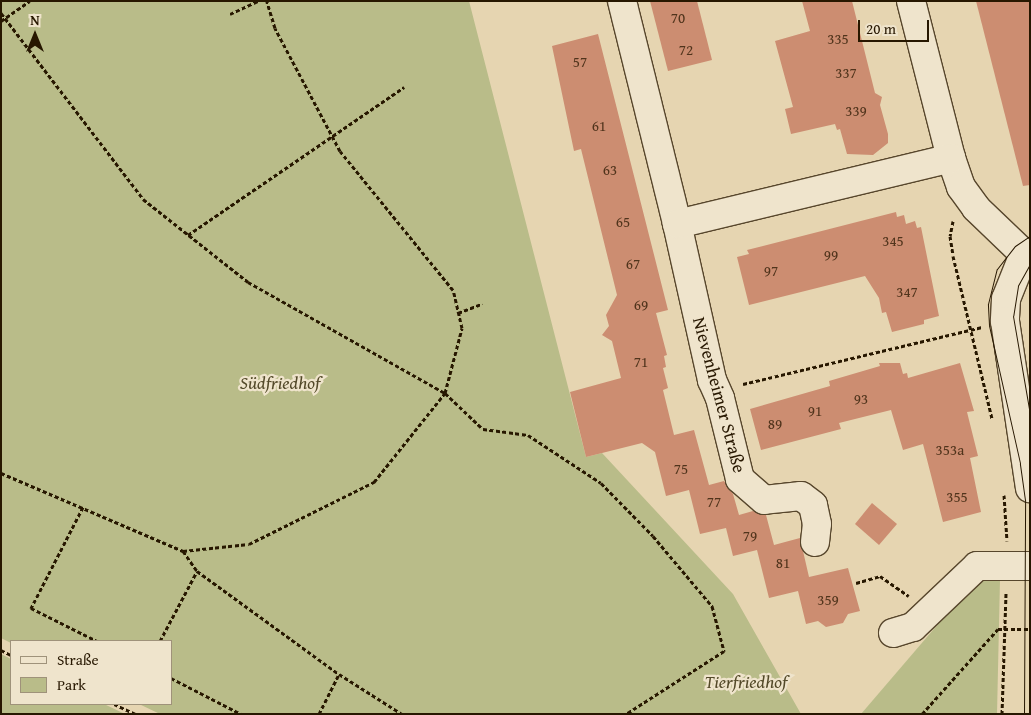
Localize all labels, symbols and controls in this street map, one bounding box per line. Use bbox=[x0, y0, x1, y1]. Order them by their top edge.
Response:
house number: 70 bbox=[671, 9, 685, 27]
north arrow bbox=[10, 10, 60, 60]
text: N bbox=[30, 10, 40, 30]
scale bar bbox=[861, 10, 932, 42]
text: 20 m bbox=[866, 18, 896, 39]
house number: 335 bbox=[827, 30, 849, 48]
house number: 72 bbox=[679, 41, 693, 59]
house number: 57 bbox=[573, 53, 587, 71]
house number: 337 bbox=[835, 64, 857, 82]
house number: 339 bbox=[845, 102, 867, 120]
house number: 61 bbox=[592, 117, 606, 135]
house number: 63 bbox=[603, 161, 617, 179]
house number: 65 bbox=[616, 213, 630, 231]
house number: 345 bbox=[882, 232, 904, 250]
house number: 99 bbox=[824, 246, 838, 264]
house number: 67 bbox=[626, 255, 640, 273]
house number: 97 bbox=[764, 262, 778, 280]
house number: 347 bbox=[896, 283, 918, 301]
house number: 69 bbox=[634, 296, 648, 314]
street label: Nievenheimer Straße bbox=[688, 315, 750, 475]
house number: 71 bbox=[634, 353, 648, 371]
park label: Südfriedhof bbox=[240, 372, 320, 394]
house number: 93 bbox=[854, 390, 868, 408]
house number: 91 bbox=[808, 402, 822, 420]
house number: 89 bbox=[768, 415, 782, 433]
house number: 353a bbox=[936, 441, 964, 459]
house number: 75 bbox=[674, 460, 688, 478]
house number: 355 bbox=[946, 488, 968, 506]
house number: 77 bbox=[707, 493, 721, 511]
house number: 79 bbox=[743, 527, 757, 545]
house number: 81 bbox=[776, 554, 790, 572]
house number: 359 bbox=[817, 591, 839, 609]
legend bbox=[10, 640, 172, 705]
text: Straße bbox=[57, 649, 99, 670]
park label: Tierfriedhof bbox=[705, 671, 787, 693]
text: Park bbox=[57, 674, 86, 695]

